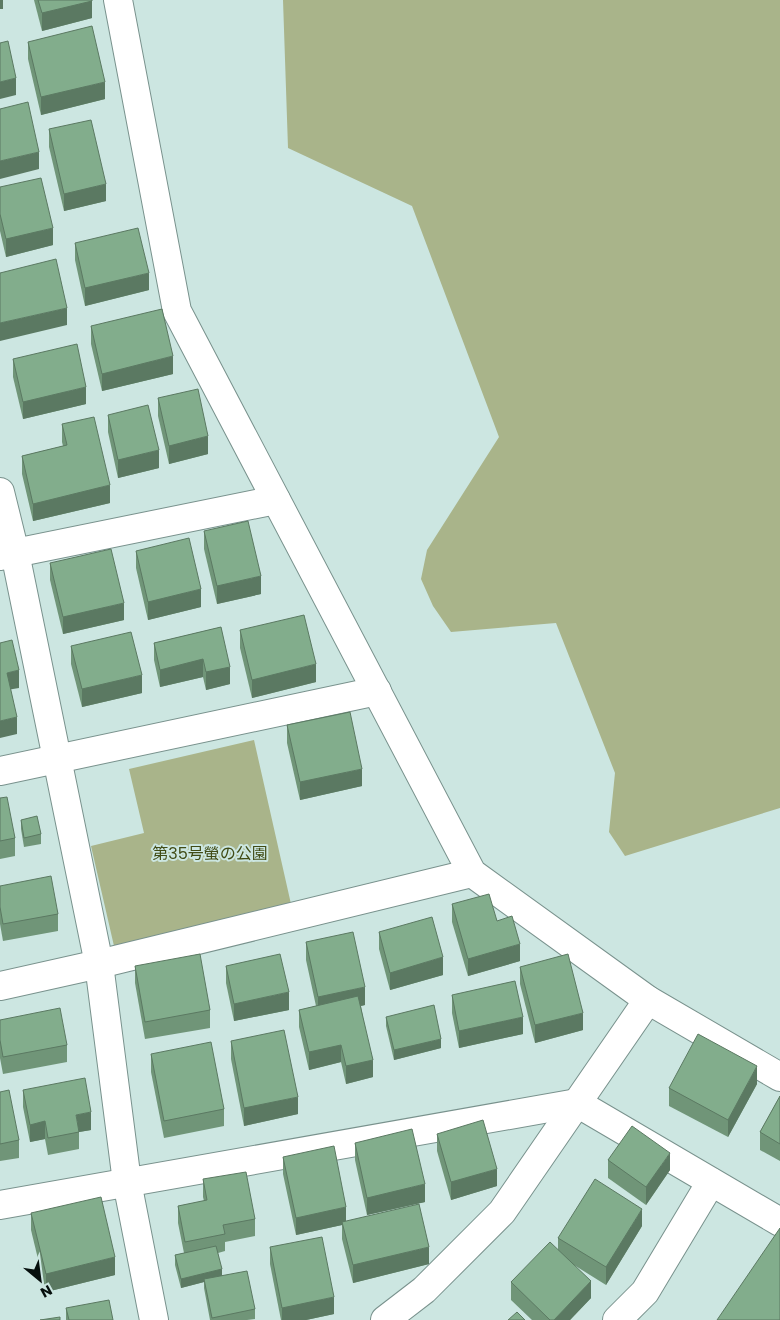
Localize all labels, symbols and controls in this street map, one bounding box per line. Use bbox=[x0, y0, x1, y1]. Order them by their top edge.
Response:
park label: 第35号螢の公園 bbox=[152, 842, 268, 865]
north arrow bbox=[15, 1255, 65, 1305]
text: N bbox=[37, 1280, 56, 1303]

